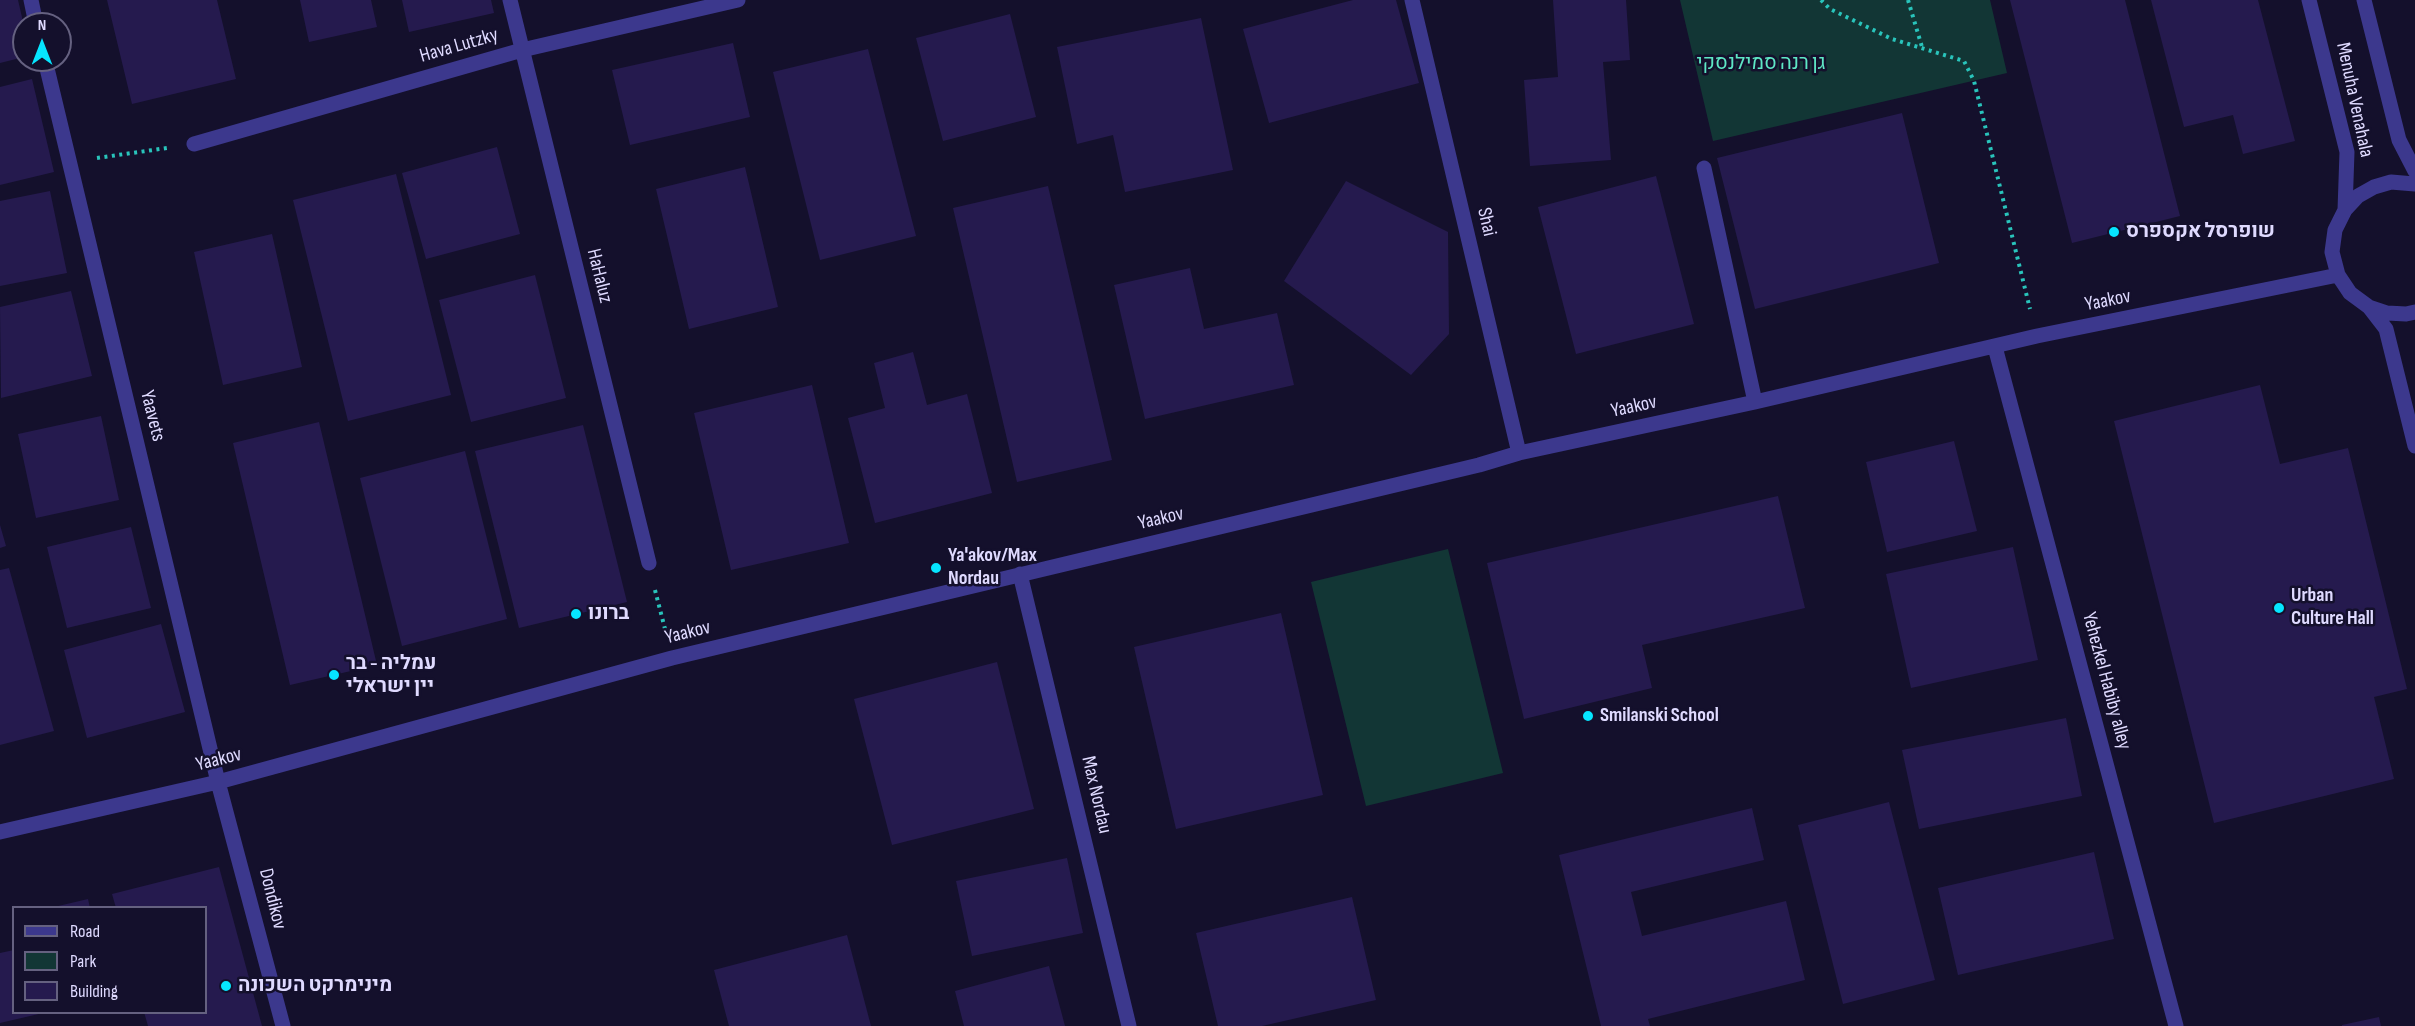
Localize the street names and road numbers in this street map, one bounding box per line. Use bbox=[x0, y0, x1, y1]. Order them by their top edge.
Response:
street label: Hava Lutzky bbox=[417, 23, 501, 69]
street label: Menuha Venahala bbox=[2330, 40, 2378, 160]
street label: Shai bbox=[1471, 205, 1501, 239]
street label: HaHaluz bbox=[581, 246, 617, 306]
street label: Yaakov bbox=[2083, 285, 2133, 317]
street label: Yaavets bbox=[134, 388, 170, 444]
street label: Yaakov bbox=[1609, 390, 1659, 424]
street label: Yaakov bbox=[1136, 502, 1186, 536]
street label: Yehezkel Habiby alley bbox=[2076, 610, 2136, 752]
street label: Yaakov bbox=[663, 616, 713, 650]
street label: Yaakov bbox=[194, 743, 244, 777]
street label: Max Nordau bbox=[1075, 754, 1117, 836]
street label: Dondikov bbox=[253, 866, 291, 932]

